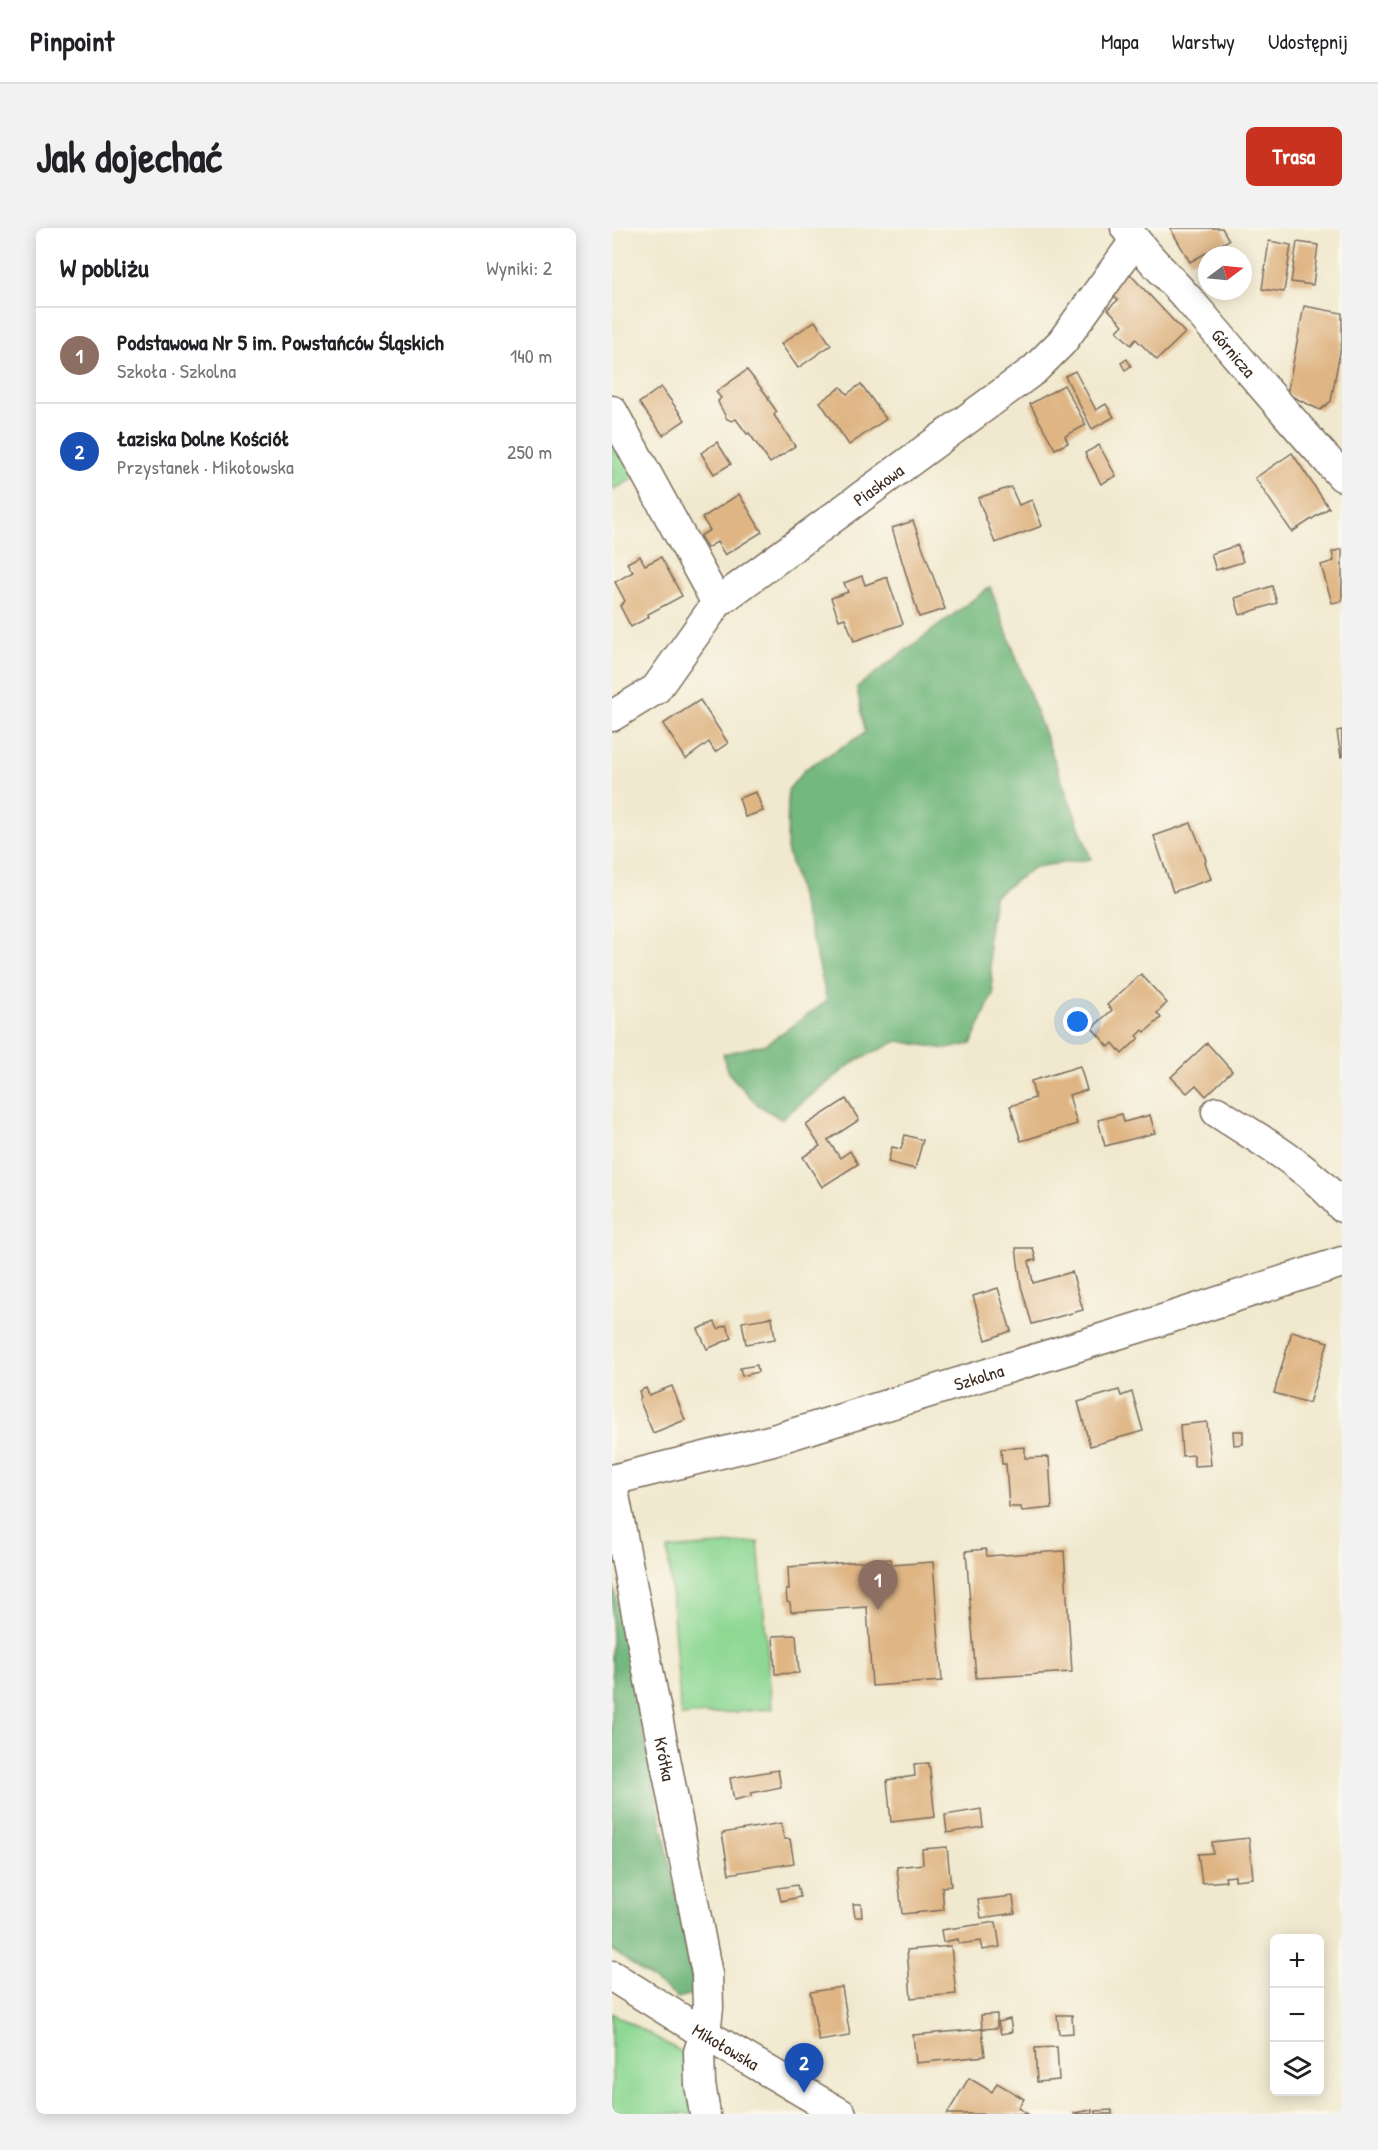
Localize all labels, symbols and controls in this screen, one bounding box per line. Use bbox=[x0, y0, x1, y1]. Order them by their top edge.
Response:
text: Pinpoint bbox=[30, 22, 114, 60]
text: Mapa bbox=[1101, 27, 1139, 56]
text: Warstwy bbox=[1172, 27, 1235, 56]
text: Udostępnij bbox=[1268, 27, 1348, 56]
button: Trasa bbox=[1246, 127, 1342, 186]
text: Jak dojechać bbox=[36, 128, 222, 185]
north arrow bbox=[1198, 246, 1252, 300]
text: W pobliżu bbox=[60, 250, 149, 285]
text: Wyniki: 2 bbox=[486, 254, 552, 281]
street label: Górnicza bbox=[1206, 323, 1262, 382]
text: Podstawowa Nr 5 im. Powstańców Śląskich bbox=[117, 327, 444, 357]
text: 1 bbox=[76, 342, 83, 369]
text: 140 m bbox=[510, 342, 552, 369]
text: Szkoła · Szkolna bbox=[117, 357, 236, 384]
text: Łaziska Dolne Kościół bbox=[117, 423, 290, 453]
text: 2 bbox=[75, 438, 84, 465]
text: 250 m bbox=[507, 438, 552, 465]
text: Przystanek · Mikołowska bbox=[117, 453, 294, 480]
street label: Piaskowa bbox=[848, 458, 908, 512]
your location bbox=[1063, 1007, 1092, 1036]
street label: Szkolna bbox=[951, 1357, 1007, 1396]
pin: 1 bbox=[858, 1560, 898, 1610]
street label: Krótka bbox=[649, 1735, 682, 1783]
map controls bbox=[1270, 1934, 1324, 2096]
button: + bbox=[1270, 1934, 1324, 1988]
button: − bbox=[1270, 1988, 1324, 2042]
street label: Mikołowska bbox=[688, 2017, 764, 2076]
button: layers bbox=[1270, 2042, 1324, 2096]
pin: 2 bbox=[784, 2044, 824, 2093]

